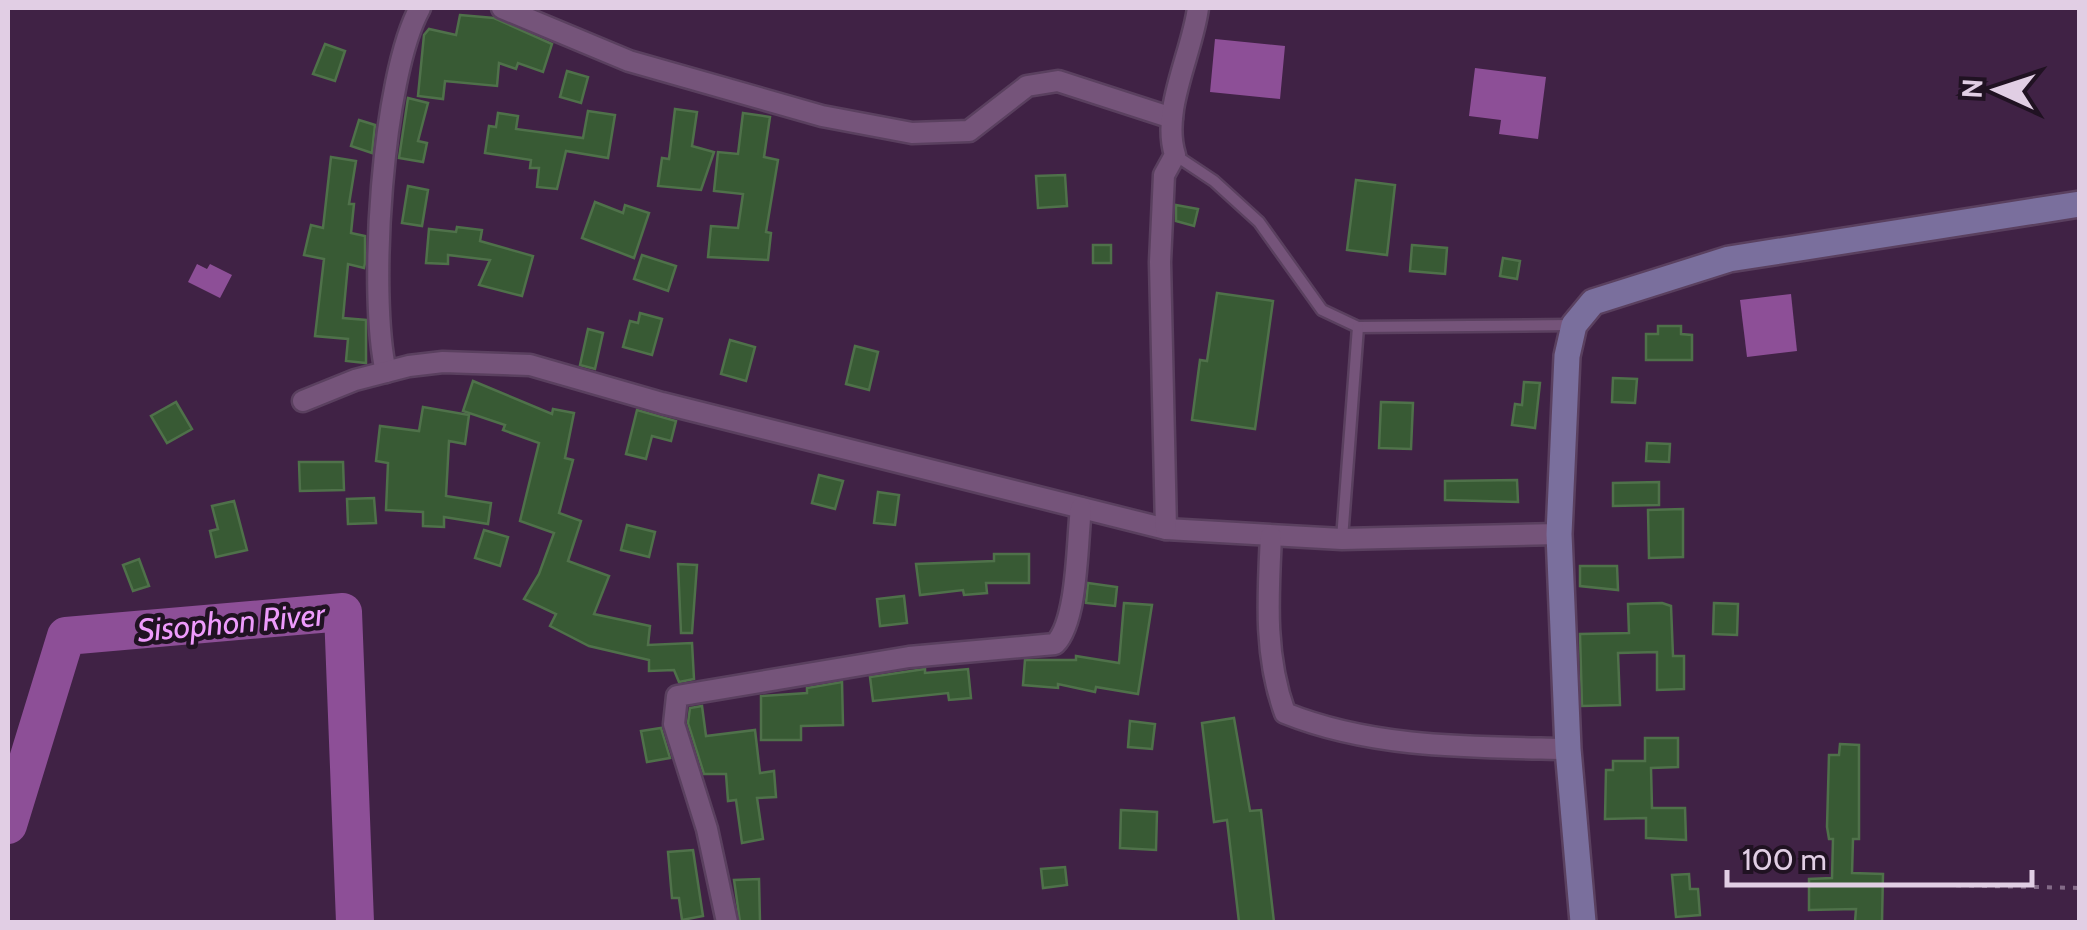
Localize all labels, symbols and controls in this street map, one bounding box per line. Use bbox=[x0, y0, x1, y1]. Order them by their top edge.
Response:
north arrow bbox=[1947, 40, 2047, 140]
text: N bbox=[1955, 78, 1990, 99]
water label: Sisophon River bbox=[135, 594, 328, 650]
scale bar bbox=[1727, 825, 2032, 887]
text: 100 m bbox=[1742, 841, 1827, 878]

